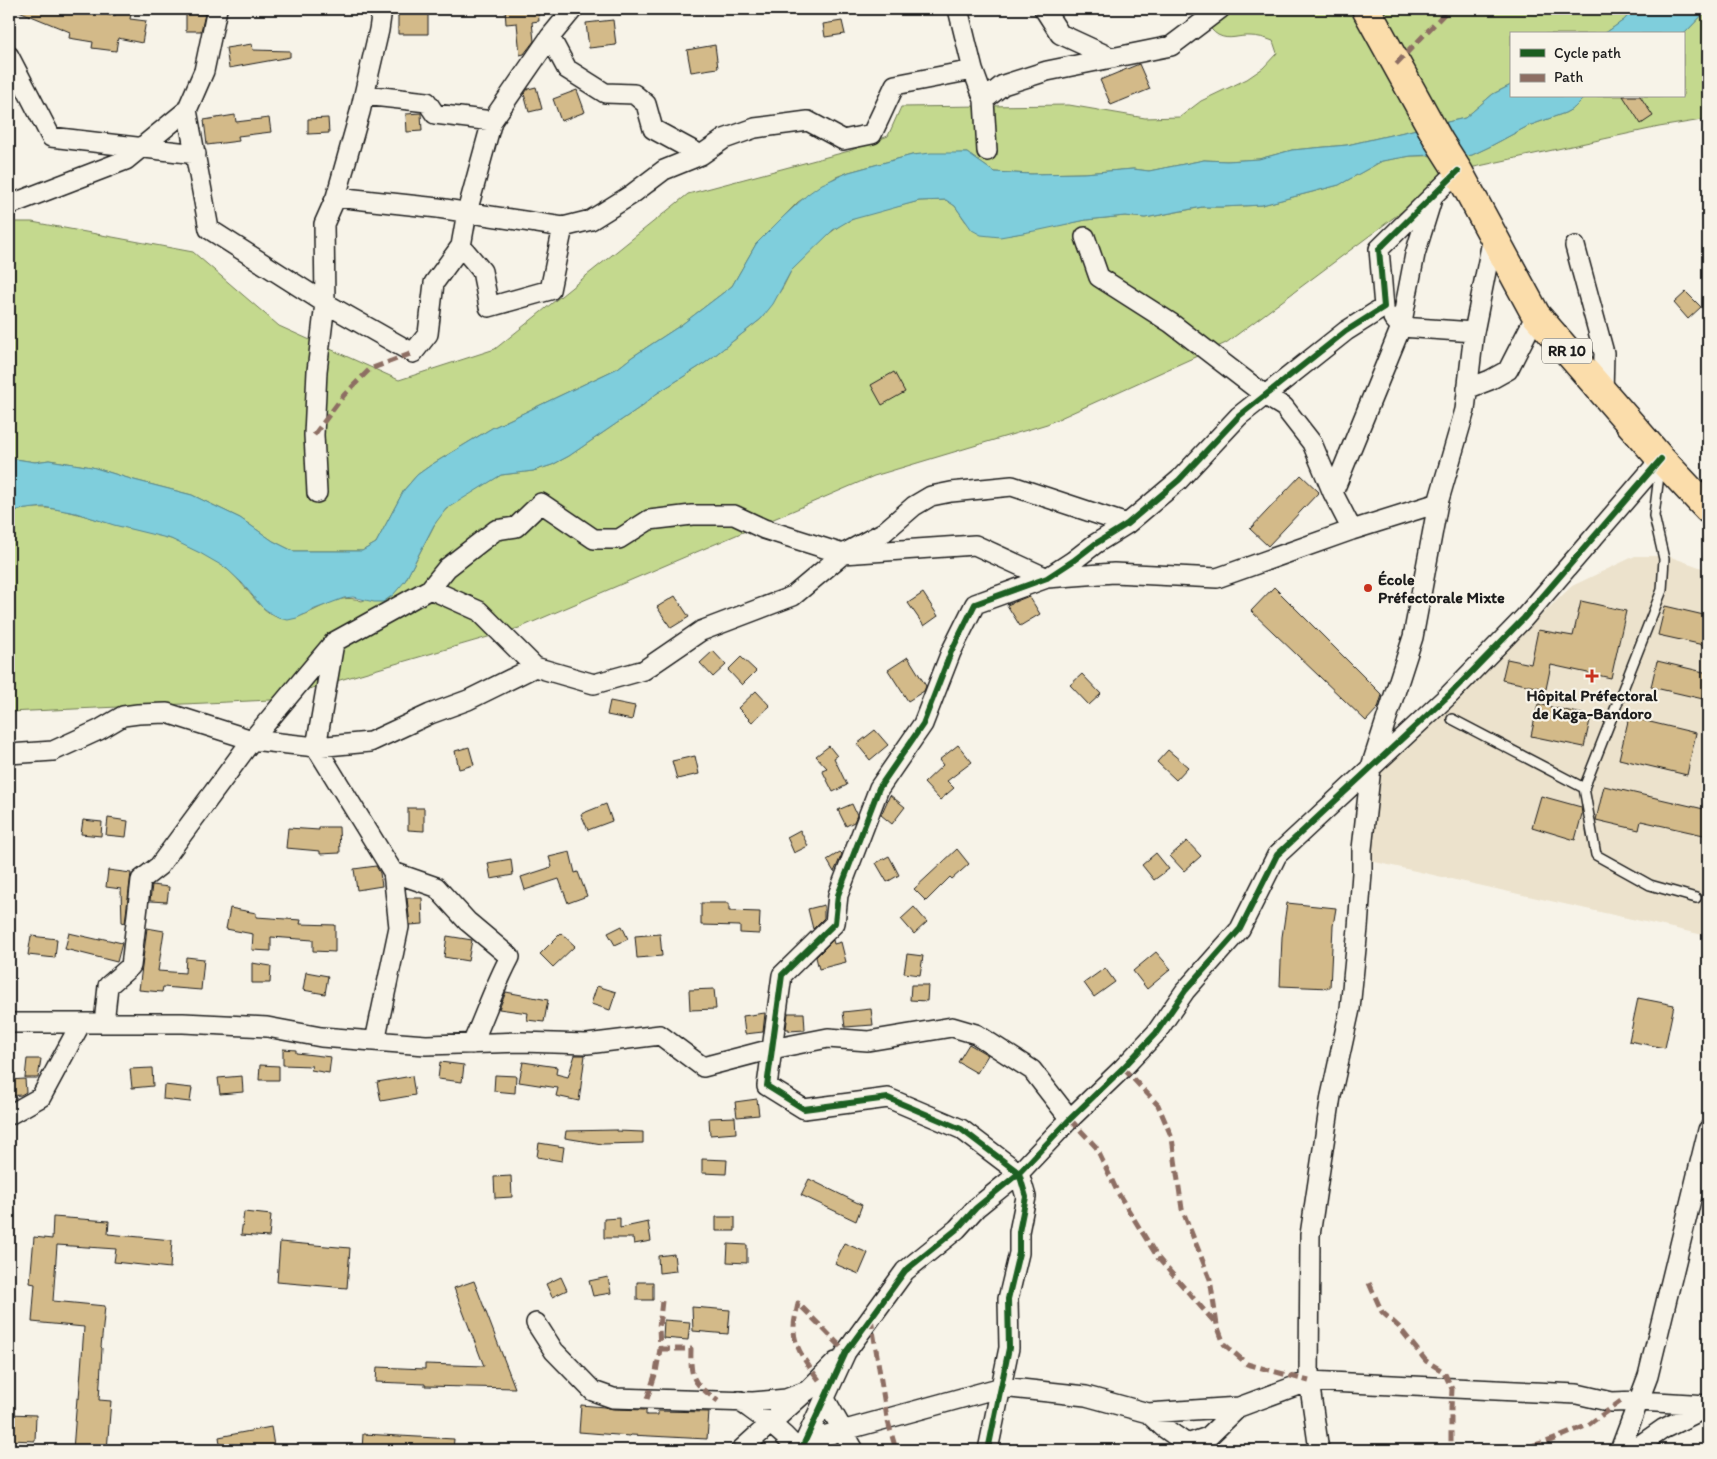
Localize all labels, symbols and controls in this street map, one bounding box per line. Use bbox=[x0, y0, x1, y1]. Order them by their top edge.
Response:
legend bbox=[1510, 32, 1684, 98]
text: Cycle path bbox=[1554, 44, 1621, 62]
text: Path bbox=[1554, 68, 1583, 86]
road number: RR 10 bbox=[1542, 338, 1592, 364]
place label: École Préfectorale Mixte bbox=[1378, 570, 1505, 607]
marker: École Préfectorale Mixte bbox=[1362, 582, 1374, 594]
marker: Hôpital Préfectoral de Kaga-Bandoro bbox=[1585, 669, 1599, 683]
place label: Hôpital Préfectoral de Kaga-Bandoro bbox=[1526, 686, 1658, 724]

